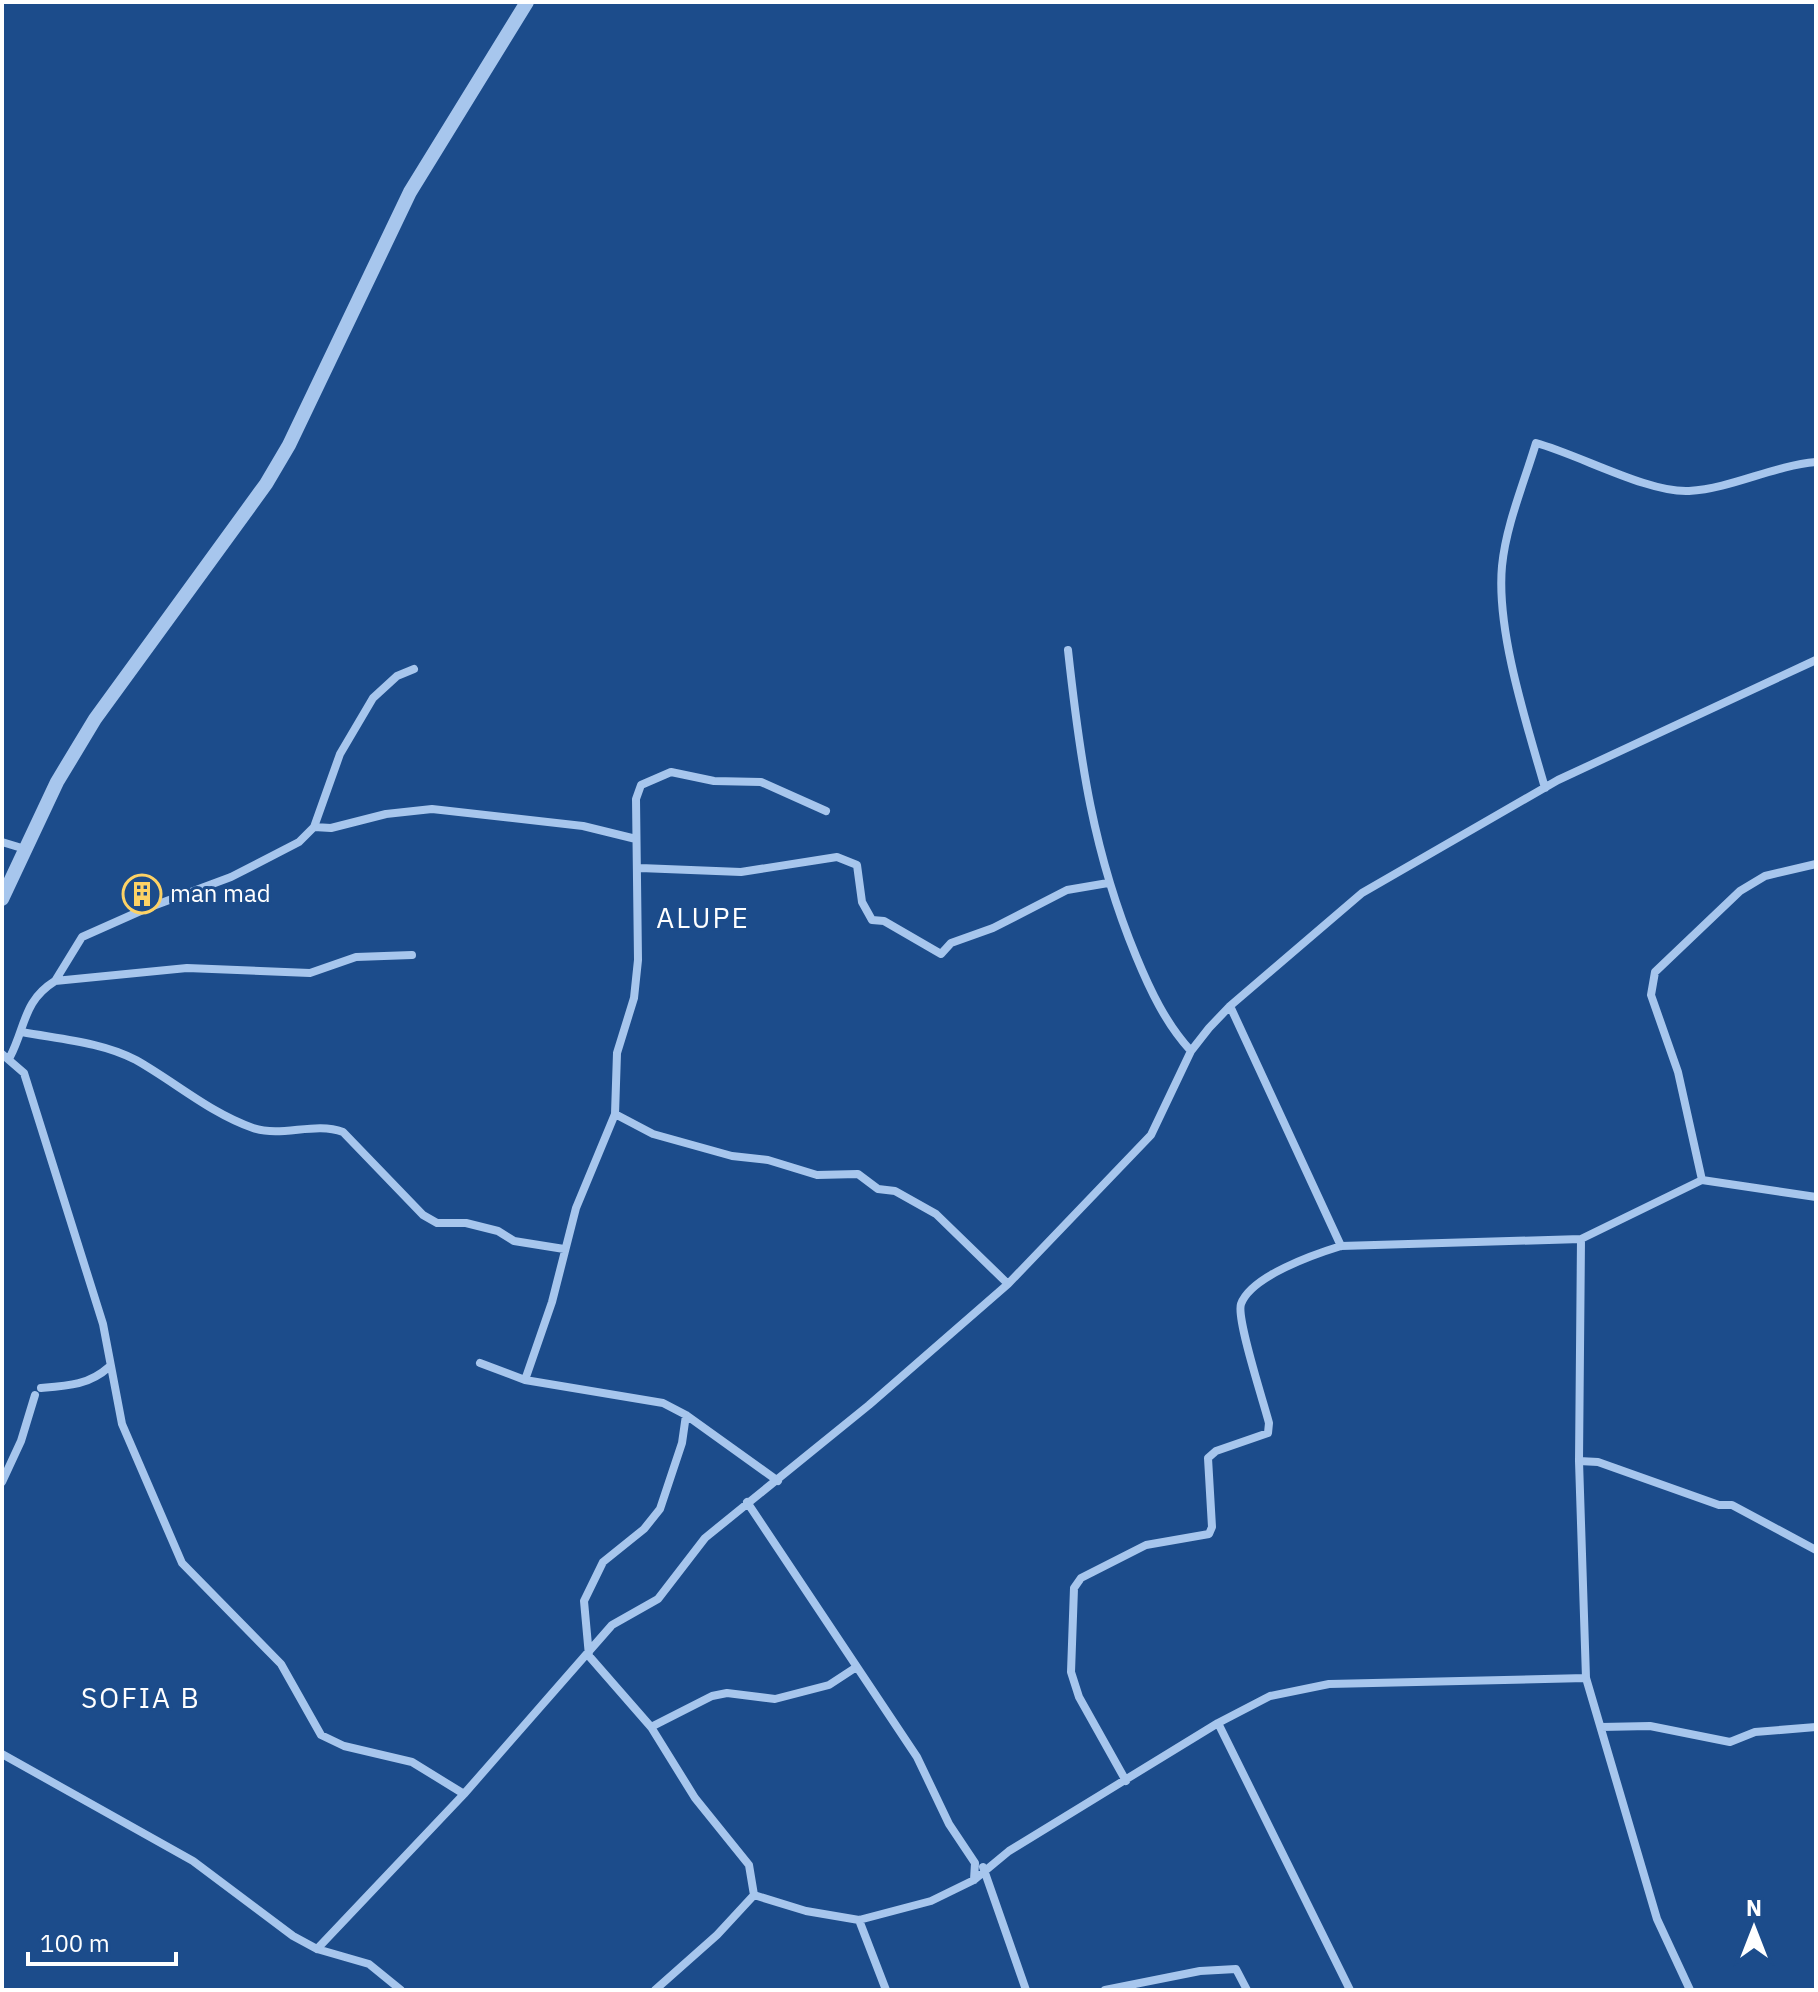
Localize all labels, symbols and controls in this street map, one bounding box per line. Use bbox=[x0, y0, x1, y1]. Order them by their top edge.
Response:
building icon: man mad bbox=[121, 873, 163, 915]
place label: man mad bbox=[170, 877, 271, 909]
district label: ALUPE bbox=[656, 899, 750, 936]
district label: SOFIA B bbox=[81, 1679, 201, 1716]
north arrow bbox=[1714, 1888, 1794, 1968]
text: N bbox=[1746, 1893, 1762, 1922]
scale bar bbox=[28, 1916, 176, 1966]
text: 100 m bbox=[40, 1927, 110, 1959]

